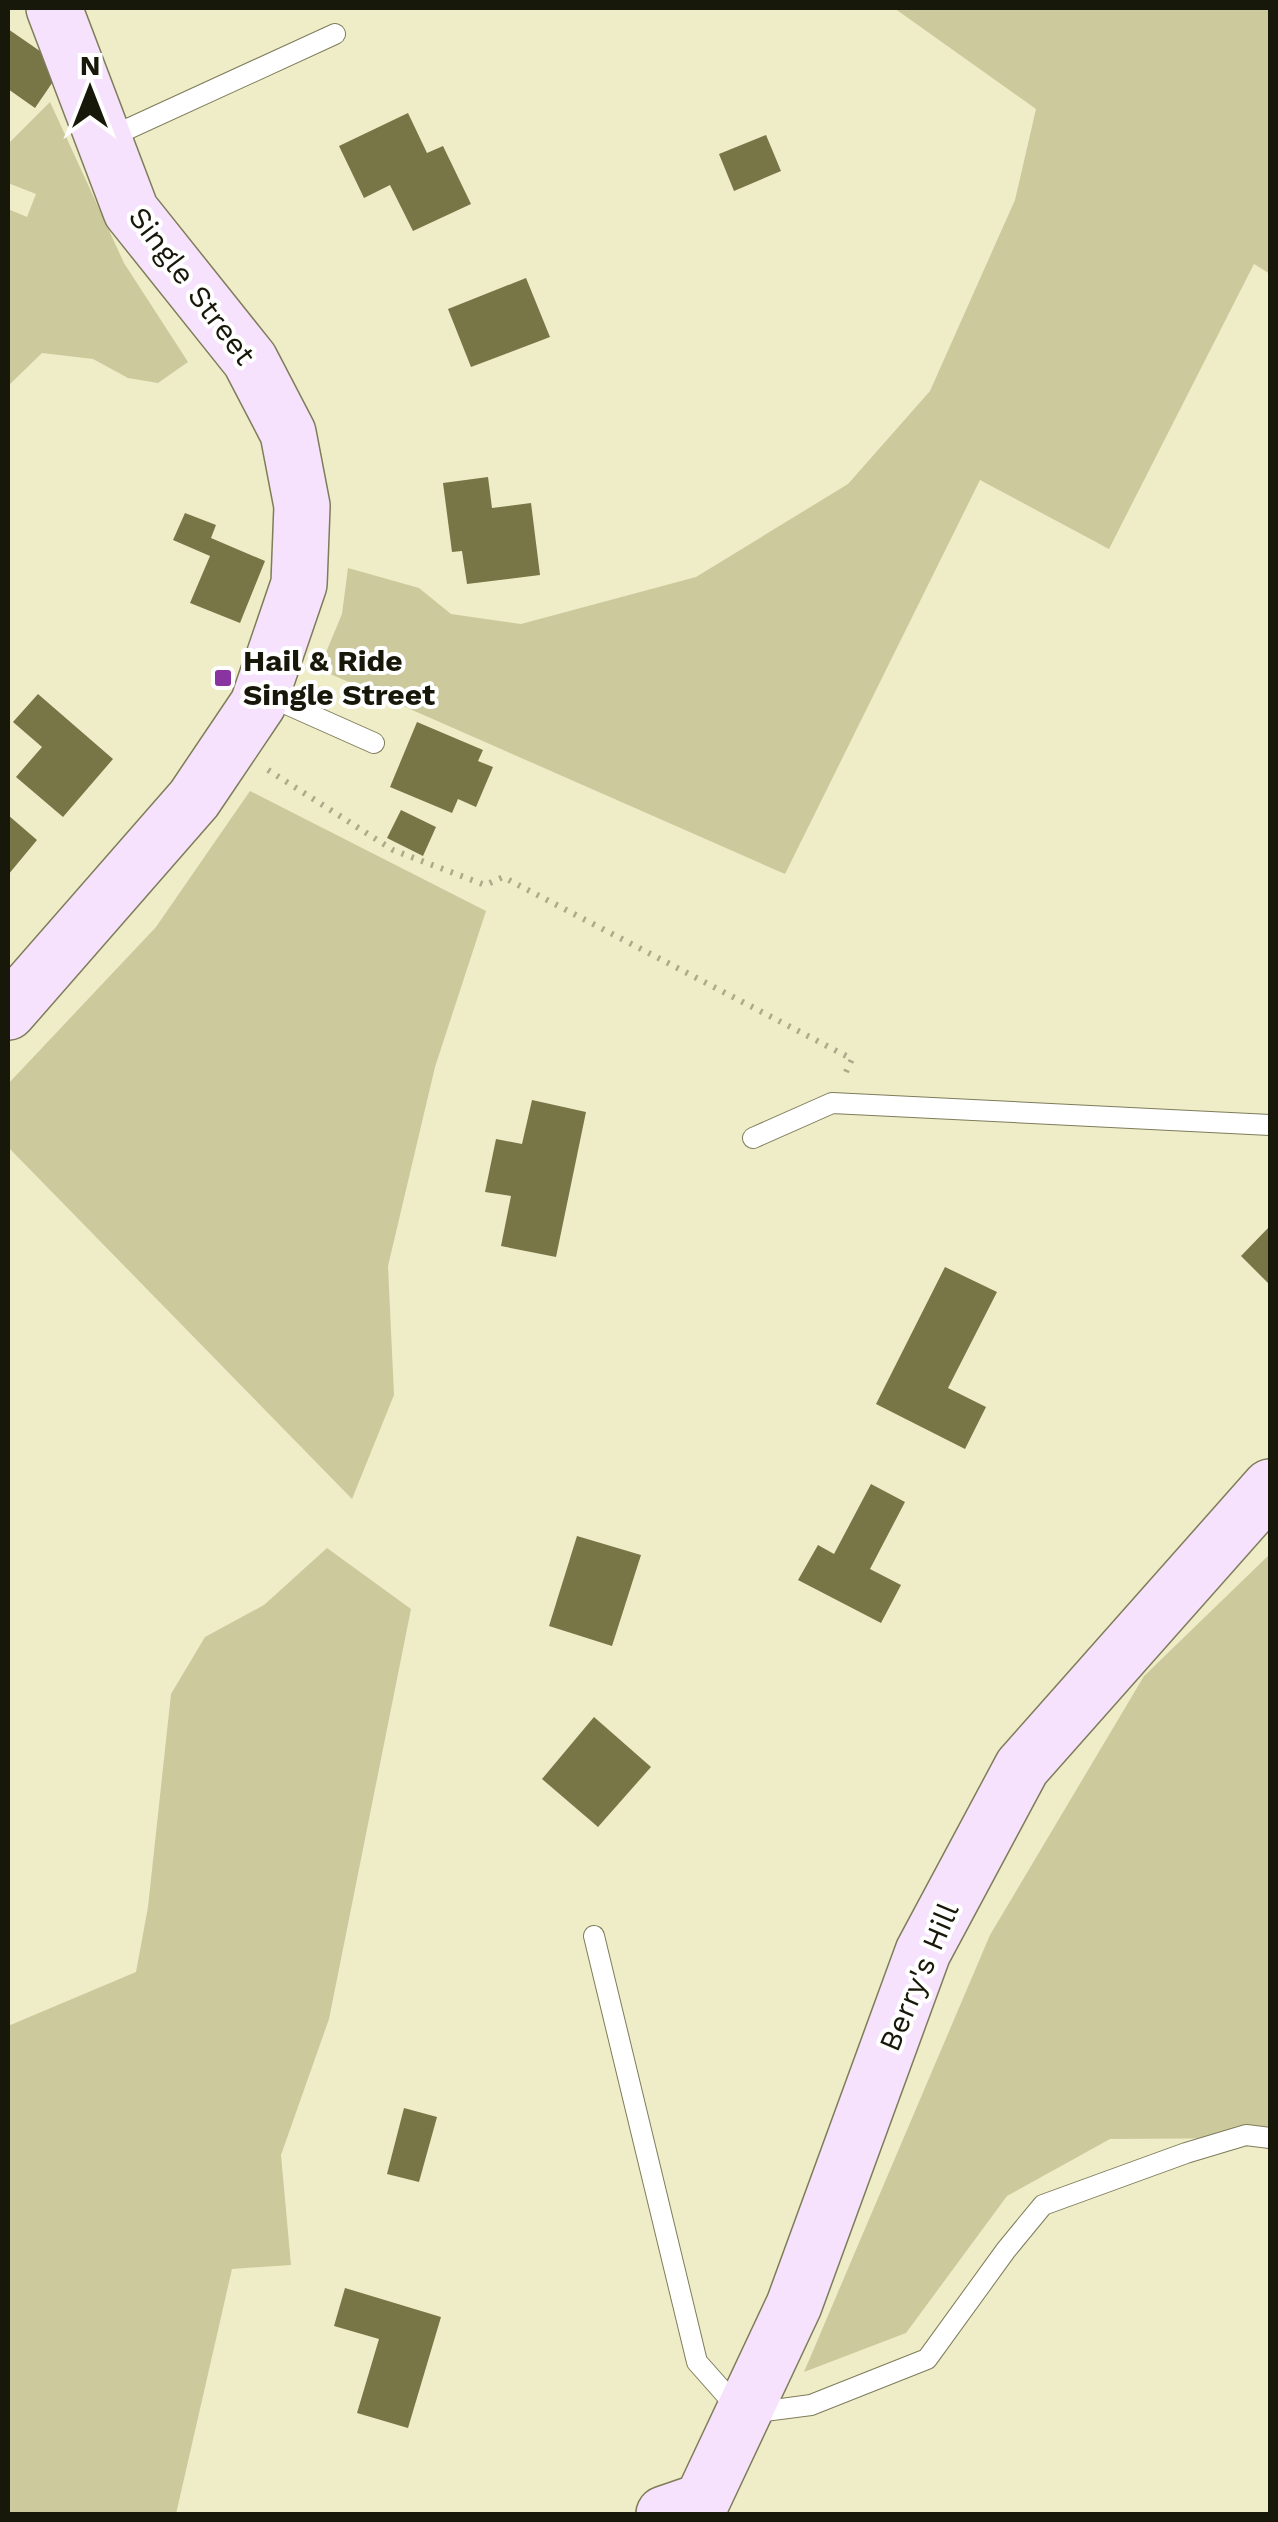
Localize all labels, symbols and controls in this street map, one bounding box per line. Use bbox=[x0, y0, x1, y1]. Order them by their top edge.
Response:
north arrow bbox=[40, 40, 140, 140]
text: N bbox=[80, 49, 100, 82]
street label: Single Street bbox=[122, 200, 263, 372]
place label: Hail & Ride Single Street bbox=[243, 643, 435, 712]
marker: Hail & Ride Single Street bbox=[212, 667, 234, 689]
street label: Berry's Hill bbox=[872, 1897, 965, 2056]

